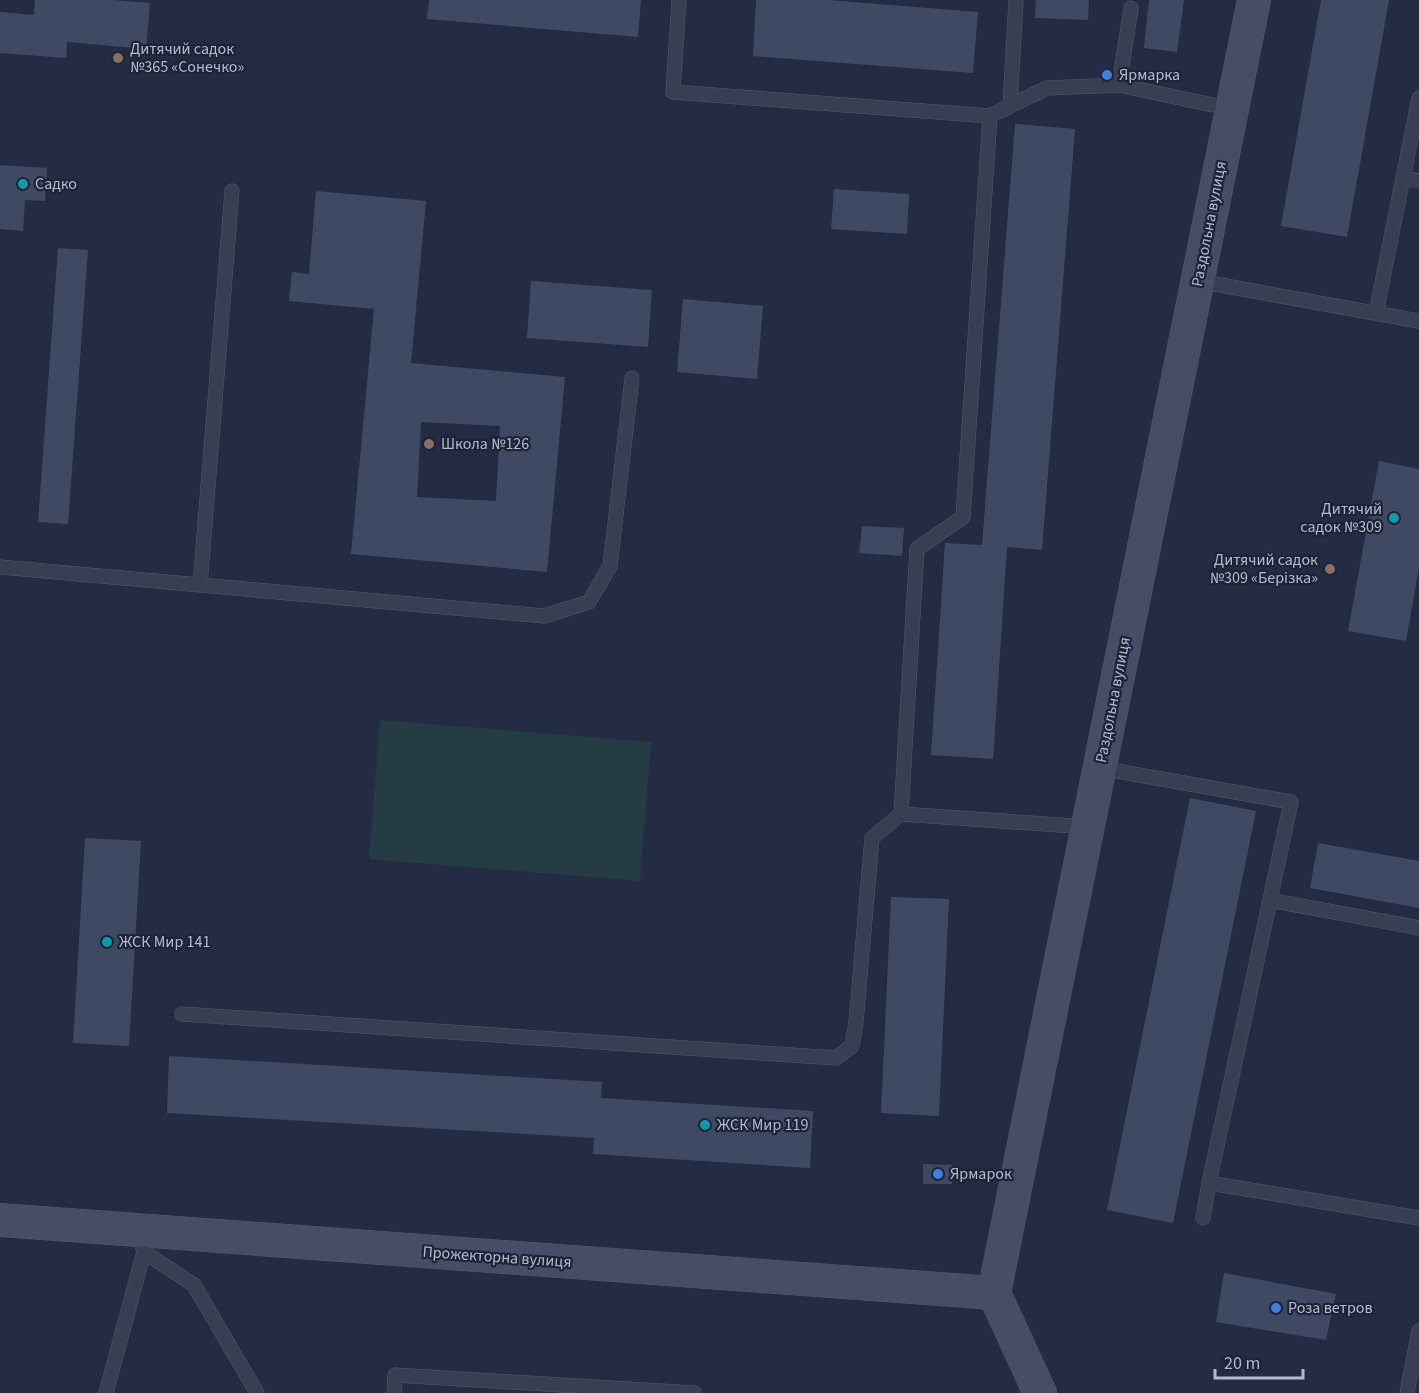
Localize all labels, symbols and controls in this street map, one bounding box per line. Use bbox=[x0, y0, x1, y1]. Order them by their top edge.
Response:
place label: Дитячий садок №365 «Сонечко» bbox=[130, 38, 244, 78]
marker: Дитячий садок №365 «Сонечко» bbox=[111, 51, 125, 65]
place label: Ярмарка bbox=[1119, 64, 1180, 86]
marker: Ярмарка bbox=[1100, 68, 1114, 82]
street label: Раздольна вулиця bbox=[1186, 159, 1232, 289]
place label: Садко bbox=[35, 173, 77, 195]
marker: Садко bbox=[16, 177, 30, 191]
place label: Школа №126 bbox=[441, 433, 529, 455]
marker: Школа №126 bbox=[422, 437, 436, 451]
place label: Дитячий садок №309 bbox=[1300, 498, 1382, 538]
marker: Дитячий садок №309 bbox=[1387, 511, 1401, 525]
place label: Дитячий садок №309 «Берізка» bbox=[1210, 549, 1318, 589]
marker: Дитячий садок №309 «Берізка» bbox=[1323, 562, 1337, 576]
street label: Раздольна вулиця bbox=[1090, 635, 1136, 765]
place label: ЖСК Мир 141 bbox=[119, 931, 210, 953]
marker: ЖСК Мир 141 bbox=[100, 935, 114, 949]
place label: ЖСК Мир 119 bbox=[717, 1114, 808, 1136]
marker: ЖСК Мир 119 bbox=[698, 1118, 712, 1132]
place label: Ярмарок bbox=[950, 1163, 1012, 1185]
marker: Ярмарок bbox=[931, 1167, 945, 1181]
street label: Прожекторна вулиця bbox=[422, 1241, 572, 1273]
place label: Роза ветров bbox=[1288, 1297, 1373, 1319]
marker: Роза ветров bbox=[1269, 1301, 1283, 1315]
scale bar bbox=[1215, 1342, 1304, 1380]
text: 20 m bbox=[1224, 1351, 1260, 1376]

